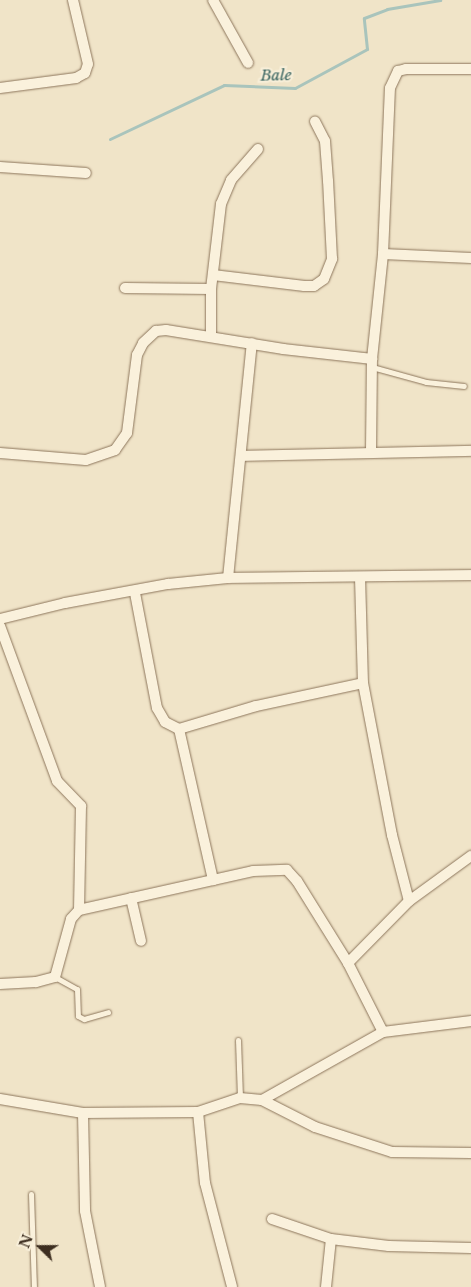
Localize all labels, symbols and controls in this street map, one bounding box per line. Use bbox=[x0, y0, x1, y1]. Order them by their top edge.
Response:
water label: Bale bbox=[260, 66, 292, 84]
north arrow bbox=[15, 1222, 65, 1272]
text: N bbox=[15, 1232, 37, 1251]

